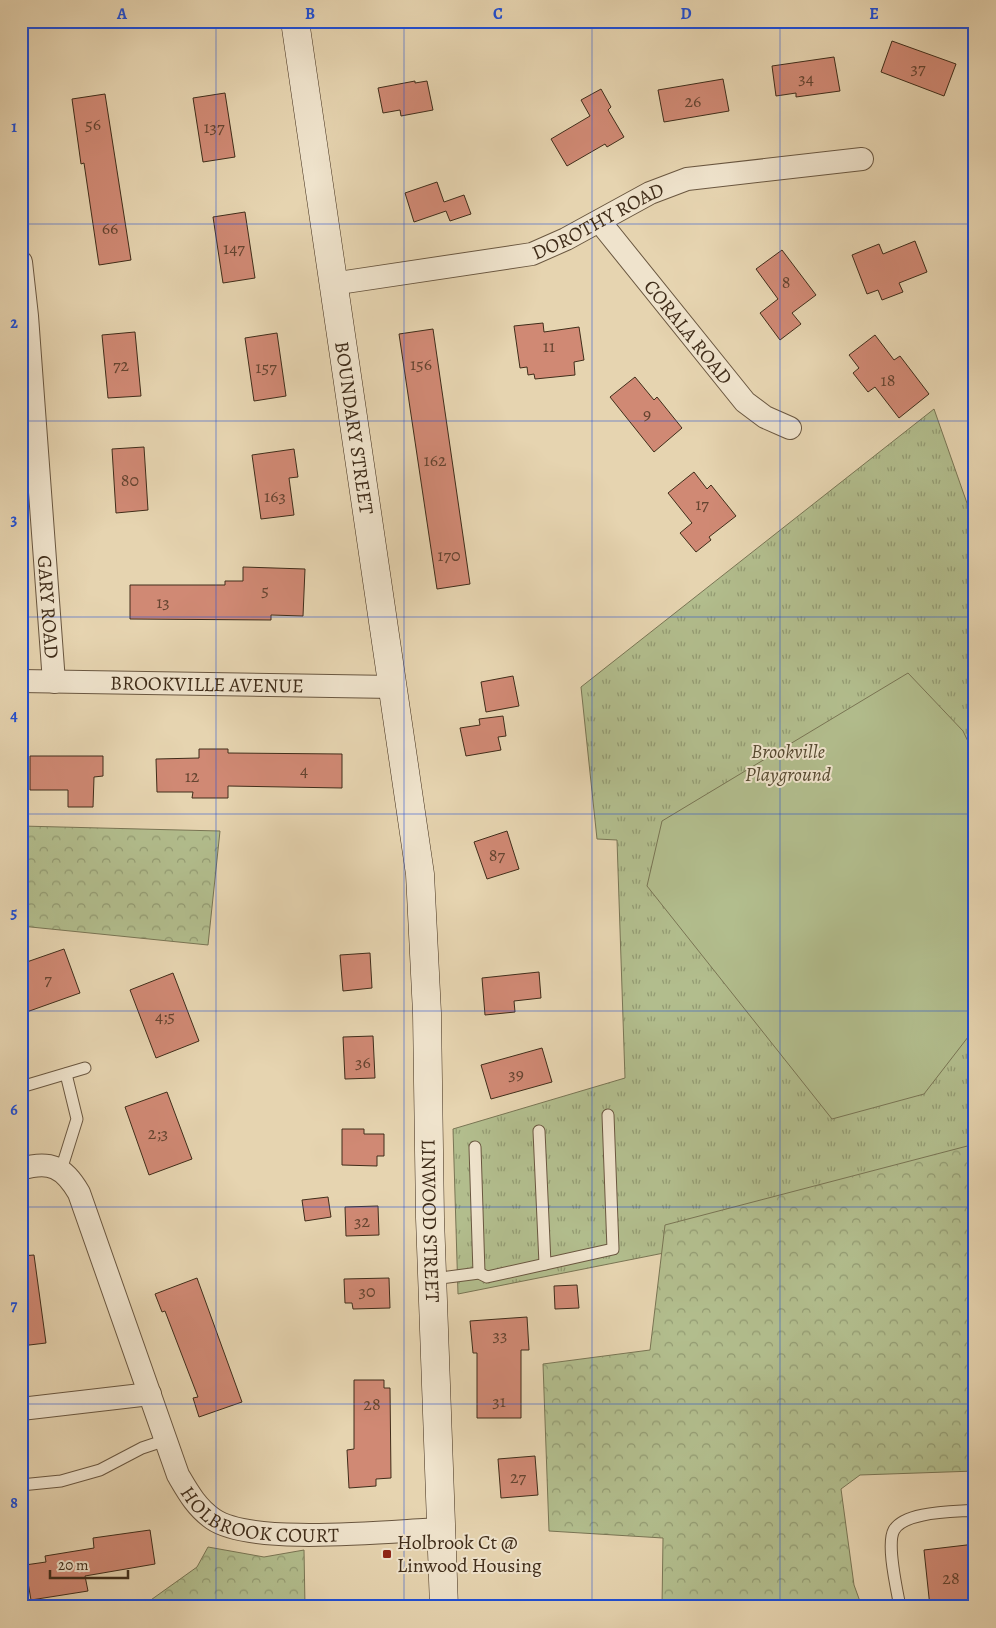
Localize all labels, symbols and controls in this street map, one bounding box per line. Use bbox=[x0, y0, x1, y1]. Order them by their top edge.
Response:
text: A bbox=[116, 3, 128, 25]
text: B bbox=[305, 3, 315, 25]
text: C bbox=[493, 3, 503, 25]
text: D bbox=[680, 3, 692, 25]
text: E bbox=[869, 3, 879, 25]
house number: 37 bbox=[910, 56, 926, 80]
house number: 34 bbox=[798, 66, 814, 90]
house number: 26 bbox=[685, 89, 701, 113]
house number: 56 bbox=[85, 112, 101, 136]
house number: 137 bbox=[203, 115, 225, 139]
text: 1 bbox=[11, 116, 17, 138]
street label: DOROTHY ROAD bbox=[528, 176, 668, 266]
house number: 66 bbox=[102, 216, 118, 240]
house number: 147 bbox=[223, 236, 245, 260]
house number: 8 bbox=[782, 270, 790, 294]
street label: CORALA ROAD bbox=[637, 274, 739, 390]
text: 2 bbox=[10, 312, 18, 334]
house number: 11 bbox=[543, 334, 555, 358]
street label: BOUNDARY STREET bbox=[328, 339, 380, 516]
house number: 156 bbox=[410, 352, 432, 376]
house number: 72 bbox=[113, 353, 129, 377]
house number: 157 bbox=[255, 355, 277, 379]
house number: 18 bbox=[881, 368, 895, 392]
house number: 9 bbox=[643, 402, 651, 426]
house number: 162 bbox=[423, 448, 447, 472]
house number: 80 bbox=[121, 468, 139, 492]
house number: 163 bbox=[264, 484, 286, 508]
house number: 17 bbox=[695, 492, 709, 516]
text: 3 bbox=[11, 509, 18, 531]
house number: 170 bbox=[437, 543, 461, 567]
street label: GARY ROAD bbox=[31, 554, 65, 659]
house number: 5 bbox=[261, 578, 269, 602]
house number: 13 bbox=[156, 590, 170, 614]
street label: BROOKVILLE AVENUE bbox=[110, 669, 304, 700]
text: 4 bbox=[10, 705, 18, 727]
park label: Brookville Playground bbox=[745, 738, 832, 788]
house number: 4 bbox=[300, 758, 308, 782]
house number: 12 bbox=[185, 764, 200, 788]
house number: 87 bbox=[489, 843, 506, 867]
text: 5 bbox=[11, 902, 18, 924]
house number: 7 bbox=[44, 967, 52, 991]
house number: 4;5 bbox=[155, 1004, 175, 1028]
house number: 36 bbox=[355, 1050, 371, 1074]
house number: 39 bbox=[508, 1062, 524, 1086]
text: 6 bbox=[10, 1099, 18, 1121]
house number: 2;3 bbox=[148, 1121, 168, 1145]
street label: LINWOOD STREET bbox=[415, 1139, 446, 1303]
house number: 32 bbox=[354, 1209, 370, 1233]
house number: 30 bbox=[358, 1279, 376, 1303]
text: 7 bbox=[11, 1295, 18, 1317]
house number: 33 bbox=[493, 1323, 507, 1347]
house number: 31 bbox=[492, 1389, 506, 1413]
house number: 28 bbox=[363, 1392, 381, 1416]
house number: 27 bbox=[510, 1465, 526, 1489]
street label: HOLBROOK COURT bbox=[174, 1481, 339, 1549]
text: 8 bbox=[10, 1492, 18, 1514]
place label: Holbrook Ct @ Linwood Housing bbox=[397, 1529, 542, 1579]
scale bar bbox=[50, 1548, 128, 1580]
marker: Holbrook Ct @ Linwood Housing bbox=[381, 1548, 393, 1560]
text: 20 m bbox=[58, 1555, 89, 1575]
house number: 28 bbox=[942, 1566, 960, 1590]

